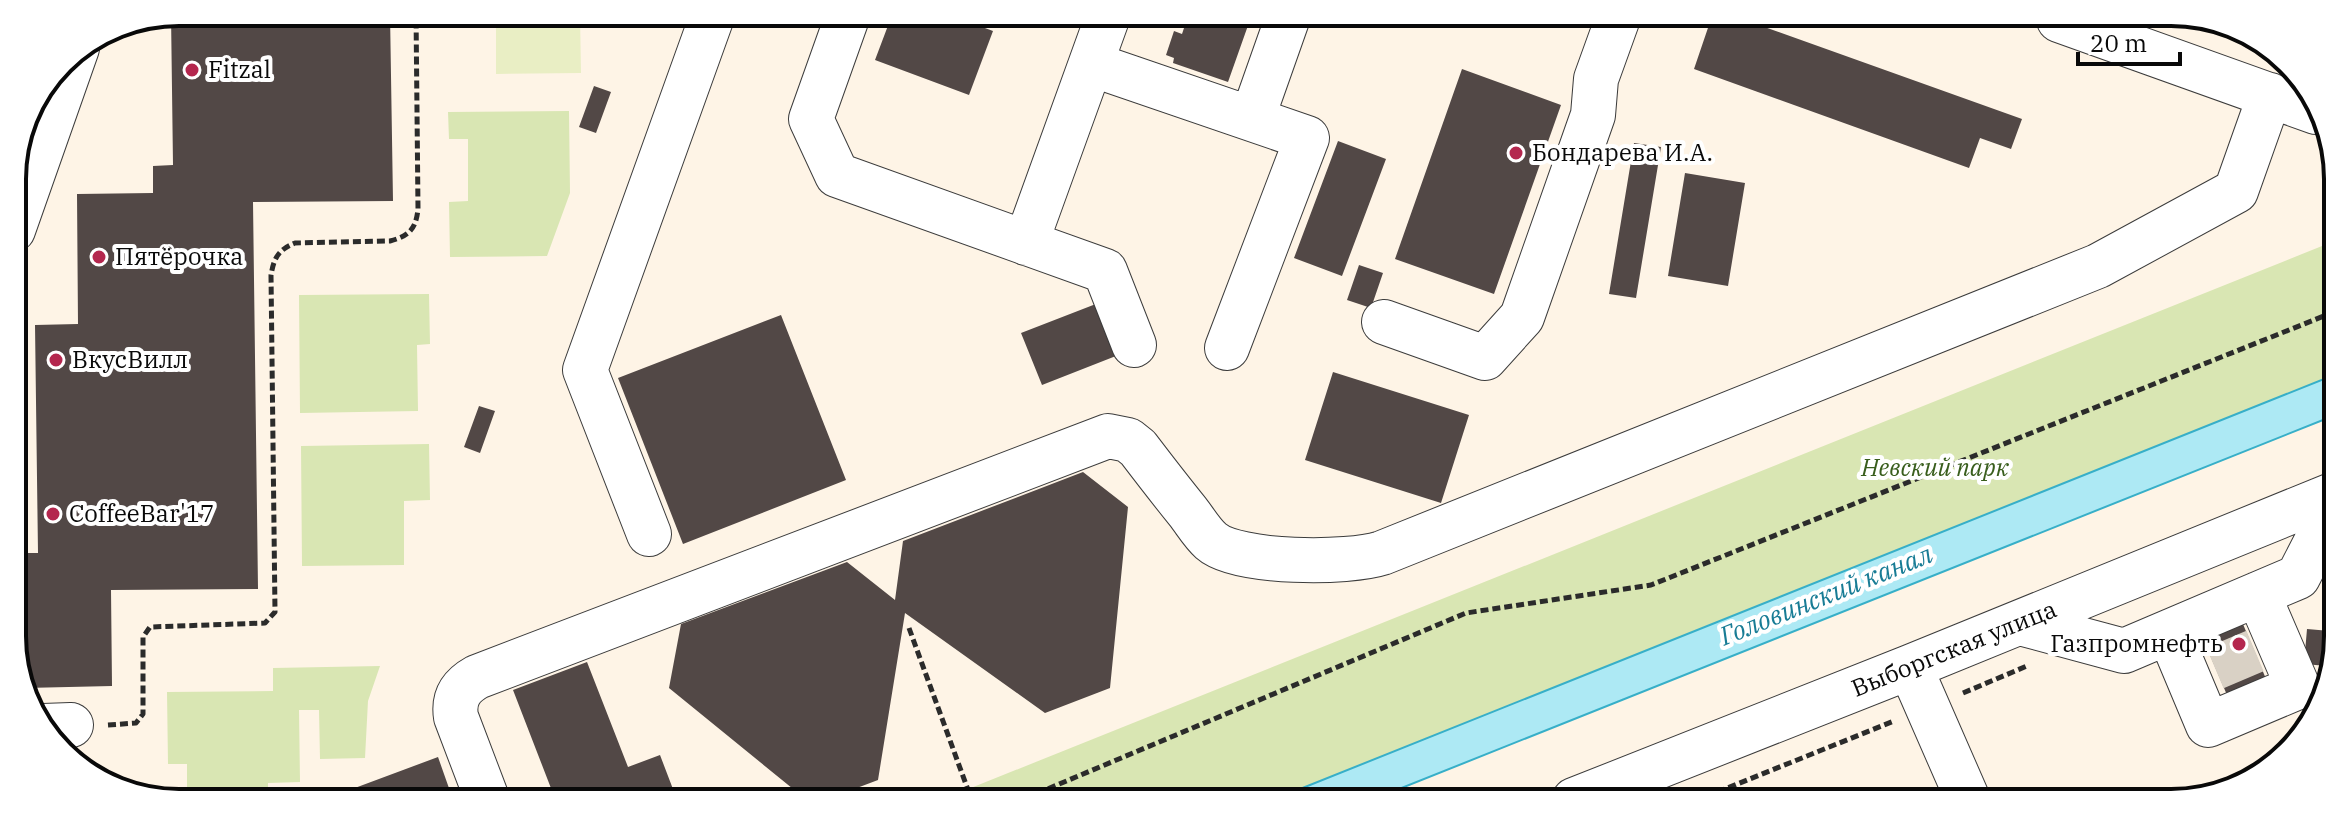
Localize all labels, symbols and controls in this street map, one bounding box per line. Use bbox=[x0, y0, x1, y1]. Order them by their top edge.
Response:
scale bar bbox=[2078, 16, 2180, 66]
text: 20 m bbox=[2090, 27, 2147, 59]
place label: Fitzal bbox=[208, 53, 271, 85]
marker: Fitzal bbox=[183, 61, 201, 79]
place label: Бондарева И.А. bbox=[1532, 136, 1713, 168]
marker: Бондарева И.А. bbox=[1507, 144, 1525, 162]
place label: Пятёрочка bbox=[115, 240, 243, 272]
marker: Пятёрочка bbox=[90, 248, 108, 266]
place label: ВкусВилл bbox=[72, 343, 188, 375]
marker: ВкусВилл bbox=[47, 351, 65, 369]
park label: Невский парк bbox=[1860, 451, 2010, 483]
place label: CoffeeBar'17 bbox=[69, 497, 215, 529]
marker: CoffeeBar'17 bbox=[44, 505, 62, 523]
water label: Головинский канал bbox=[1713, 536, 1937, 653]
street label: Выборгская улица bbox=[1846, 592, 2061, 704]
place label: Газпромнефть bbox=[2050, 627, 2223, 659]
marker: Газпромнефть bbox=[2230, 635, 2248, 653]

